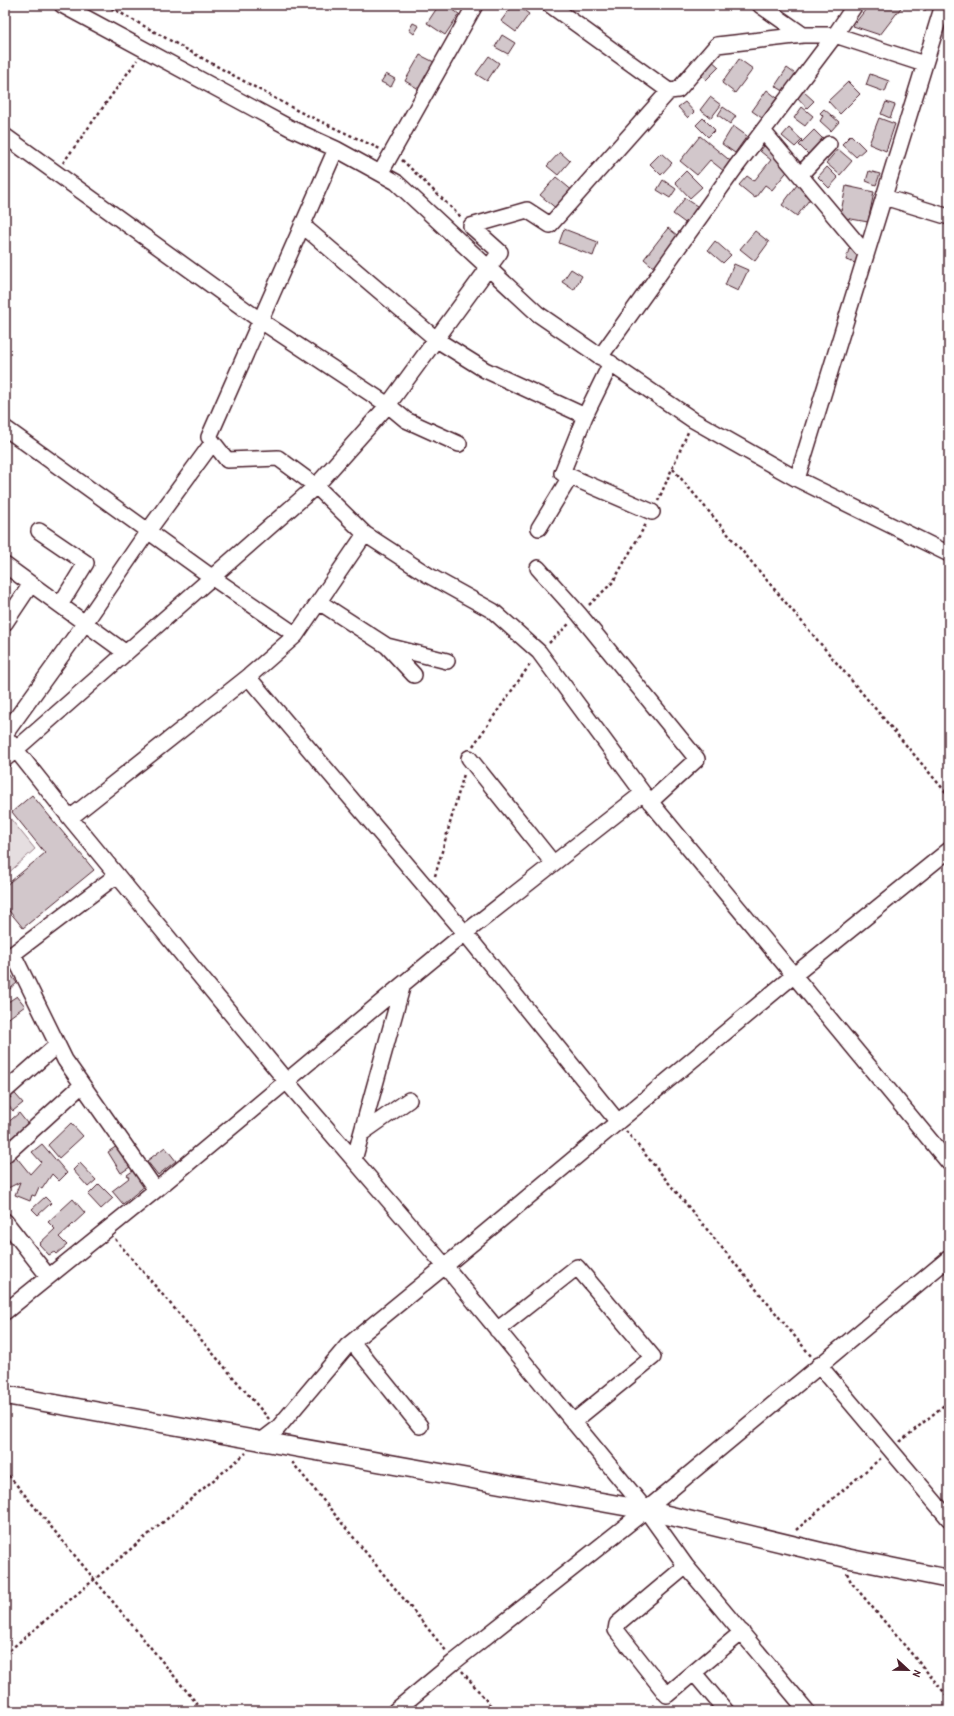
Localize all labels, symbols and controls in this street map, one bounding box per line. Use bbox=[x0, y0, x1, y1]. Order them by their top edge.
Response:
north arrow bbox=[888, 1650, 928, 1690]
text: N bbox=[910, 1668, 925, 1679]

